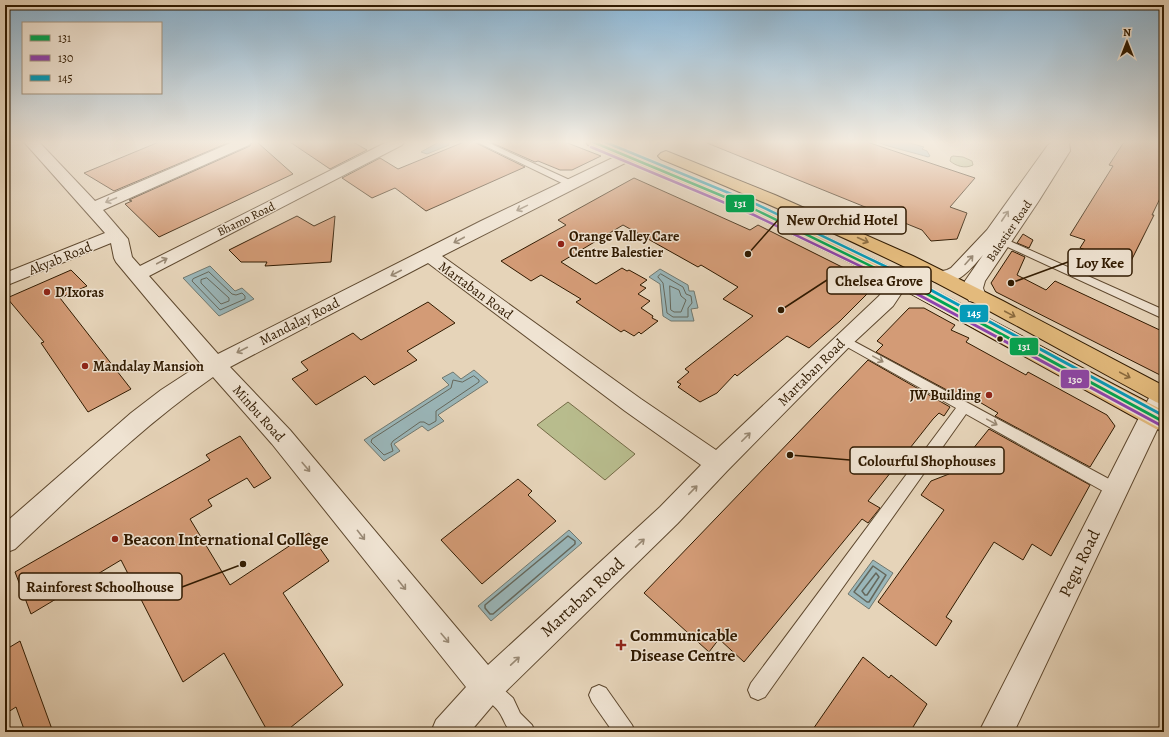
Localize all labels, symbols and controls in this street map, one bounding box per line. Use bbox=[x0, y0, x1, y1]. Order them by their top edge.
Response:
legend bbox=[22, 22, 162, 94]
north arrow bbox=[1107, 22, 1147, 62]
text: N bbox=[1123, 25, 1131, 40]
text: 131 bbox=[58, 30, 71, 46]
text: 130 bbox=[58, 50, 74, 66]
text: 145 bbox=[58, 70, 73, 86]
line badge: 131 bbox=[725, 194, 755, 213]
text: 131 bbox=[734, 196, 746, 211]
one-way arrow bbox=[105, 197, 117, 204]
street label: Balestier Road bbox=[983, 197, 1036, 265]
street label: Bhamo Road bbox=[214, 198, 278, 240]
one-way arrow bbox=[517, 205, 529, 212]
callout: New Orchid Hotel bbox=[778, 207, 906, 234]
text: New Orchid Hotel bbox=[786, 210, 898, 230]
one-way arrow bbox=[1001, 211, 1009, 222]
place label: Orange Valley Care Centre Balestier bbox=[569, 227, 680, 262]
street label: Akyab Road bbox=[25, 237, 95, 280]
one-way arrow bbox=[453, 237, 465, 244]
one-way arrow bbox=[857, 237, 869, 244]
marker: Orange Valley Care Centre Balestier bbox=[556, 239, 566, 249]
callout: Loy Kee bbox=[1068, 249, 1132, 276]
text: Loy Kee bbox=[1076, 253, 1124, 273]
one-way arrow bbox=[964, 255, 974, 265]
one-way arrow bbox=[156, 257, 168, 264]
street label: Martaban Road bbox=[435, 257, 517, 324]
callout: Chelsea Grove bbox=[827, 267, 931, 294]
one-way arrow bbox=[390, 270, 402, 277]
text: Chelsea Grove bbox=[835, 271, 923, 291]
place label: D'Ixoras bbox=[55, 283, 104, 302]
marker: D'Ixoras bbox=[42, 287, 52, 297]
street label: Mandalay Road bbox=[256, 293, 343, 350]
line badge: 145 bbox=[959, 304, 989, 323]
text: 145 bbox=[967, 306, 981, 321]
one-way arrow bbox=[1004, 310, 1016, 318]
street label: Martaban Road bbox=[774, 334, 850, 410]
unlabelled marker bbox=[995, 334, 1005, 344]
line badge: 131 bbox=[1009, 337, 1039, 356]
text: 131 bbox=[1018, 339, 1030, 354]
one-way arrow bbox=[236, 347, 248, 354]
one-way arrow bbox=[872, 355, 884, 363]
place label: Mandalay Mansion bbox=[93, 357, 204, 376]
marker: Mandalay Mansion bbox=[80, 361, 90, 371]
line badge: 130 bbox=[1060, 369, 1090, 389]
text: 130 bbox=[1068, 372, 1083, 387]
one-way arrow bbox=[1119, 372, 1131, 379]
street label: Minbu Road bbox=[228, 381, 289, 446]
place label: JW Building bbox=[910, 386, 982, 405]
marker: JW Building bbox=[984, 390, 994, 400]
one-way arrow bbox=[985, 419, 997, 426]
one-way arrow bbox=[741, 432, 751, 442]
callout: Colourful Shophouses bbox=[850, 447, 1004, 474]
text: Colourful Shophouses bbox=[858, 451, 996, 471]
one-way arrow bbox=[301, 461, 310, 472]
one-way arrow bbox=[688, 485, 698, 495]
street label: Pegu Road bbox=[1053, 525, 1106, 601]
place label: Beacon International College bbox=[123, 528, 329, 551]
one-way arrow bbox=[357, 530, 366, 541]
marker: Beacon International College bbox=[110, 534, 120, 544]
one-way arrow bbox=[635, 538, 645, 548]
street label: Martaban Road bbox=[535, 552, 630, 642]
callout: Rainforest Schoolhouse bbox=[19, 573, 182, 600]
text: Rainforest Schoolhouse bbox=[26, 577, 174, 597]
one-way arrow bbox=[397, 580, 406, 591]
place label: Communicable Disease Centre bbox=[630, 624, 738, 667]
one-way arrow bbox=[441, 632, 450, 643]
marker: Communicable Disease Centre bbox=[615, 639, 627, 651]
one-way arrow bbox=[510, 656, 520, 666]

